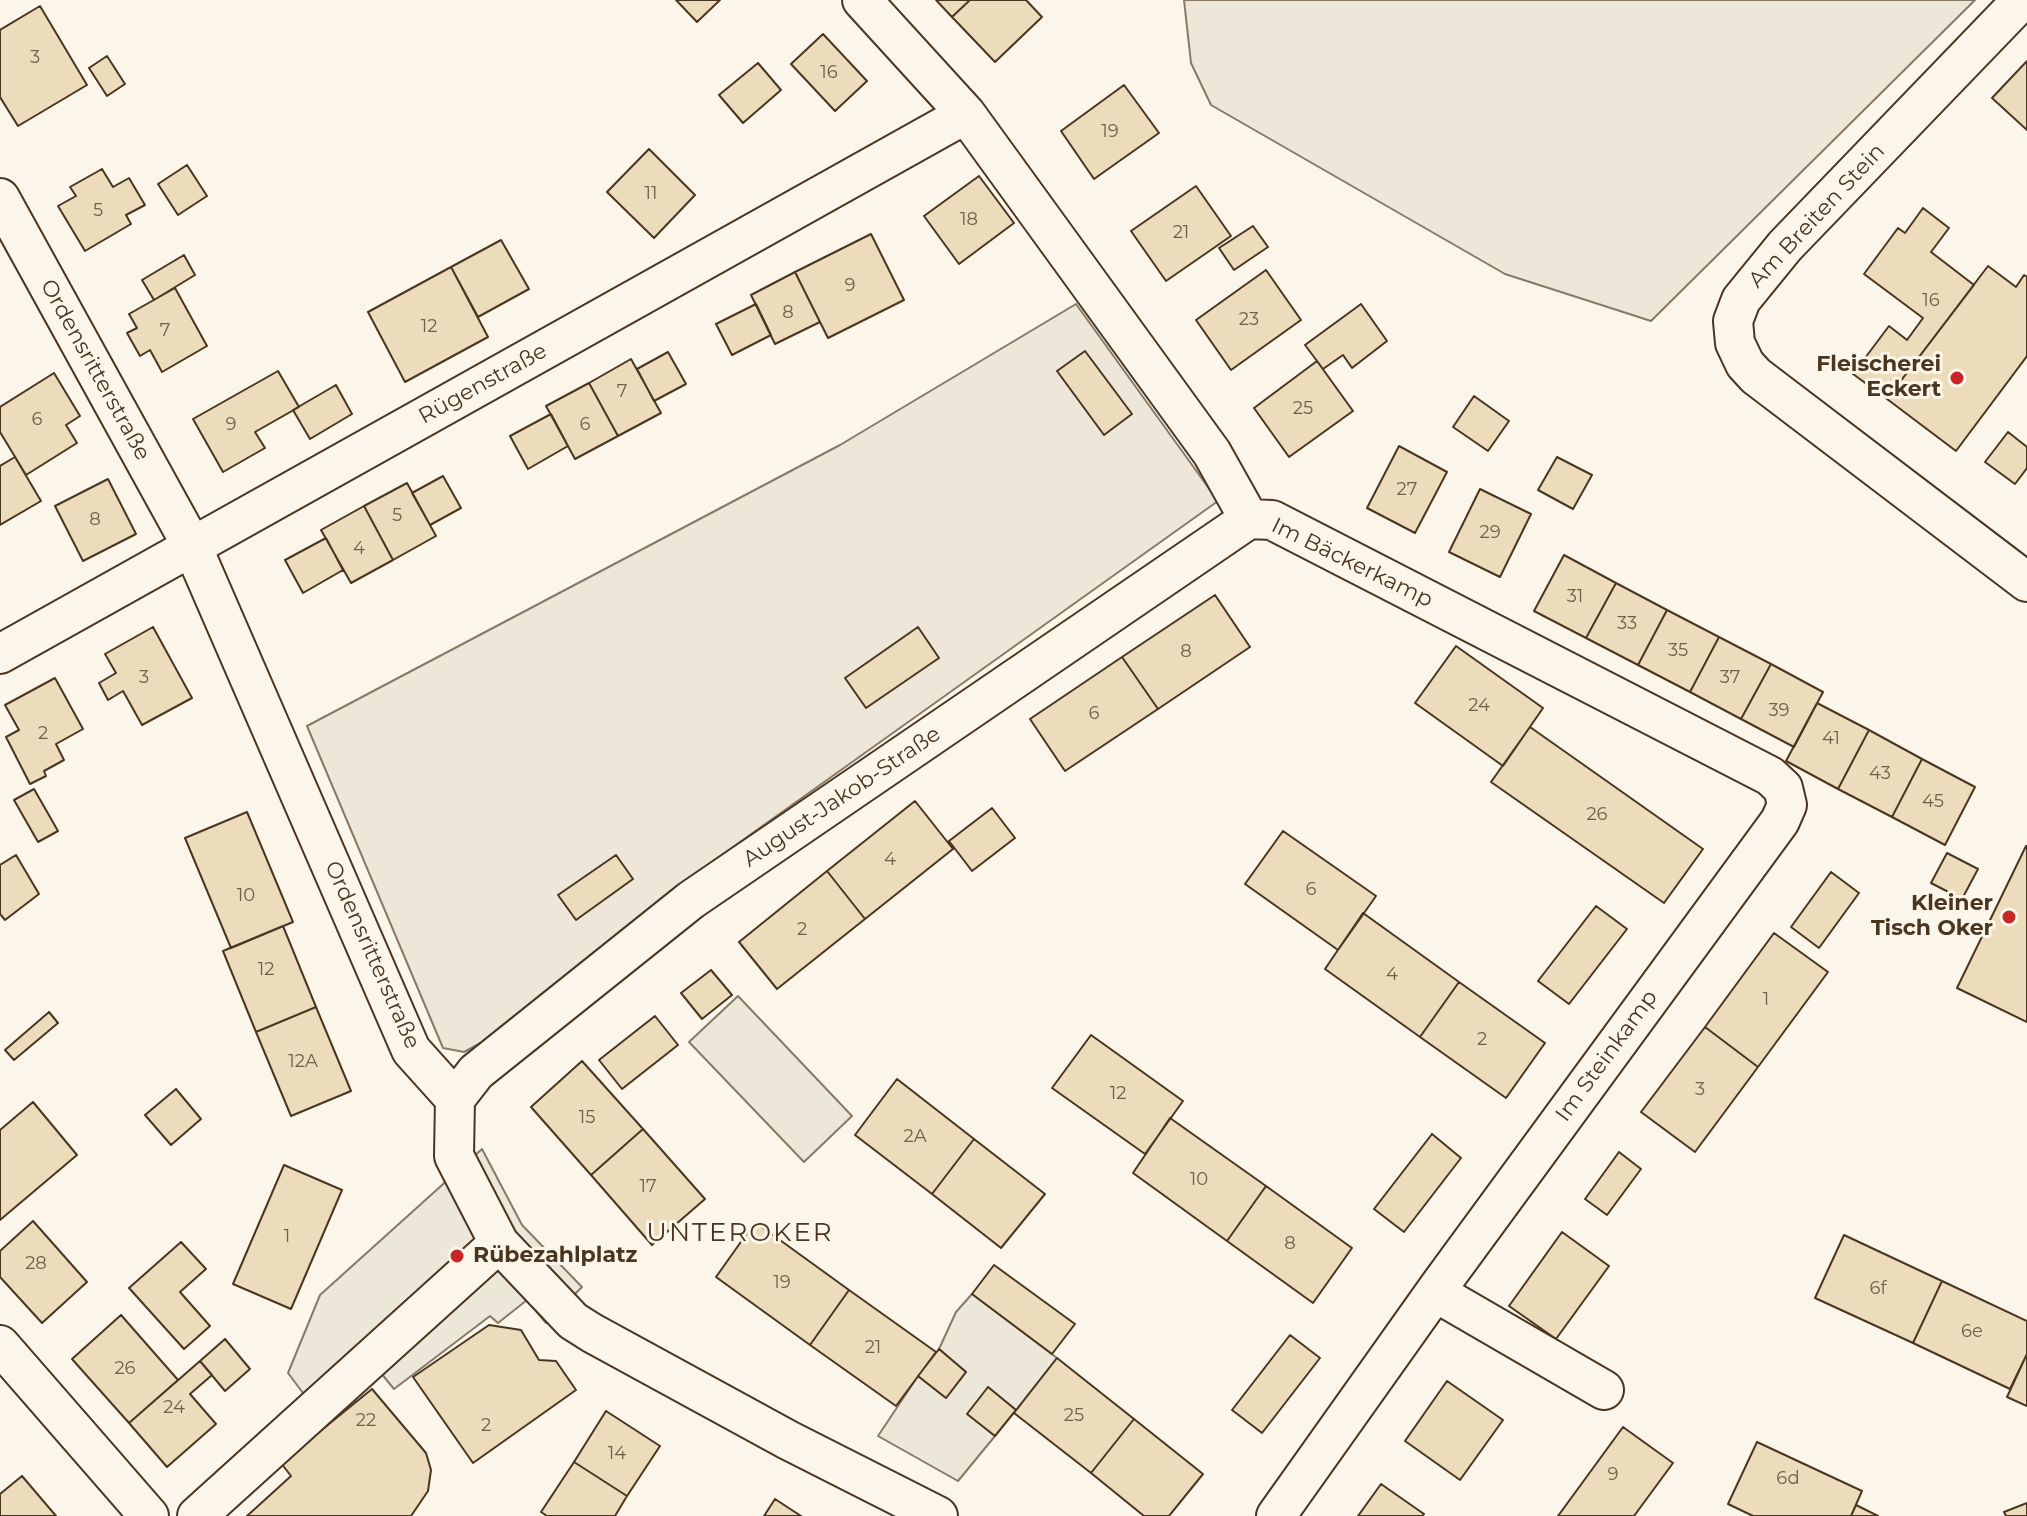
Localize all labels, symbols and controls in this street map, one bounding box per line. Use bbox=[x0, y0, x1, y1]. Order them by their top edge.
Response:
house number: 3 bbox=[30, 47, 40, 69]
house number: 16 bbox=[820, 62, 838, 84]
house number: 19 bbox=[1101, 121, 1119, 143]
street label: Am Breiten Stein bbox=[1743, 138, 1891, 294]
house number: 11 bbox=[645, 183, 657, 205]
house number: 5 bbox=[93, 200, 103, 222]
house number: 18 bbox=[960, 209, 978, 231]
house number: 21 bbox=[1173, 222, 1189, 244]
street label: Ordensritterstraße bbox=[34, 275, 156, 465]
house number: 9 bbox=[845, 275, 855, 297]
house number: 16 bbox=[1922, 290, 1940, 312]
house number: 8 bbox=[782, 302, 794, 324]
house number: 23 bbox=[1239, 309, 1259, 331]
house number: 12 bbox=[421, 316, 437, 338]
house number: 7 bbox=[160, 320, 170, 342]
street label: Rügenstraße bbox=[414, 338, 552, 430]
place label: Fleischerei Eckert bbox=[1816, 352, 1941, 404]
marker: Fleischerei Eckert bbox=[1948, 369, 1966, 387]
house number: 7 bbox=[617, 381, 627, 403]
house number: 25 bbox=[1293, 398, 1313, 420]
house number: 6 bbox=[32, 409, 42, 431]
house number: 9 bbox=[226, 414, 236, 436]
house number: 6 bbox=[580, 414, 590, 436]
house number: 27 bbox=[1397, 479, 1417, 501]
house number: 5 bbox=[392, 505, 402, 527]
house number: 8 bbox=[89, 509, 101, 531]
street label: Im Bäckerkamp bbox=[1267, 512, 1437, 614]
house number: 29 bbox=[1479, 522, 1501, 544]
house number: 4 bbox=[353, 538, 365, 560]
house number: 31 bbox=[1567, 586, 1583, 608]
house number: 33 bbox=[1617, 613, 1637, 635]
house number: 35 bbox=[1668, 640, 1688, 662]
house number: 8 bbox=[1180, 641, 1192, 663]
house number: 3 bbox=[139, 667, 149, 689]
house number: 37 bbox=[1720, 667, 1740, 689]
house number: 24 bbox=[1468, 695, 1490, 717]
house number: 39 bbox=[1768, 700, 1790, 722]
house number: 6 bbox=[1089, 703, 1099, 725]
street label: August-Jakob-Straße bbox=[738, 721, 946, 873]
house number: 2 bbox=[38, 723, 48, 745]
house number: 41 bbox=[1822, 728, 1840, 750]
house number: 43 bbox=[1869, 763, 1891, 785]
house number: 45 bbox=[1922, 791, 1944, 813]
house number: 26 bbox=[1586, 804, 1608, 826]
house number: 4 bbox=[884, 849, 896, 871]
street label: Ordensritterstraße bbox=[319, 857, 425, 1053]
house number: 6 bbox=[1306, 879, 1316, 901]
house number: 10 bbox=[237, 885, 255, 907]
place label: Kleiner Tisch Oker bbox=[1871, 891, 1993, 942]
marker: Kleiner Tisch Oker bbox=[2000, 908, 2018, 926]
house number: 2 bbox=[797, 919, 807, 941]
house number: 12 bbox=[258, 959, 274, 981]
house number: 4 bbox=[1386, 964, 1398, 986]
street label: Im Steinkamp bbox=[1550, 985, 1664, 1127]
house number: 1 bbox=[1763, 989, 1769, 1011]
house number: 2 bbox=[1477, 1029, 1487, 1051]
house number: 12A bbox=[288, 1051, 318, 1073]
house number: 3 bbox=[1695, 1079, 1705, 1101]
house number: 12 bbox=[1110, 1083, 1126, 1105]
house number: 15 bbox=[579, 1107, 595, 1129]
house number: 2A bbox=[903, 1126, 927, 1148]
house number: 10 bbox=[1190, 1169, 1208, 1191]
house number: 17 bbox=[639, 1176, 657, 1198]
district label: UNTEROKER bbox=[646, 1217, 834, 1249]
house number: 1 bbox=[284, 1226, 290, 1248]
house number: 8 bbox=[1284, 1233, 1296, 1255]
place label: Rübezahlplatz bbox=[473, 1243, 637, 1269]
marker: Rübezahlplatz bbox=[448, 1247, 466, 1265]
house number: 28 bbox=[25, 1253, 47, 1275]
house number: 19 bbox=[773, 1272, 791, 1294]
house number: 6f bbox=[1869, 1278, 1887, 1300]
house number: 6e bbox=[1961, 1321, 1983, 1343]
house number: 21 bbox=[865, 1337, 881, 1359]
house number: 26 bbox=[114, 1358, 136, 1380]
house number: 24 bbox=[163, 1397, 185, 1419]
house number: 25 bbox=[1064, 1405, 1084, 1427]
house number: 22 bbox=[356, 1410, 376, 1432]
house number: 2 bbox=[481, 1415, 491, 1437]
house number: 14 bbox=[608, 1443, 626, 1465]
house number: 9 bbox=[1608, 1464, 1618, 1486]
house number: 6d bbox=[1776, 1468, 1800, 1490]

